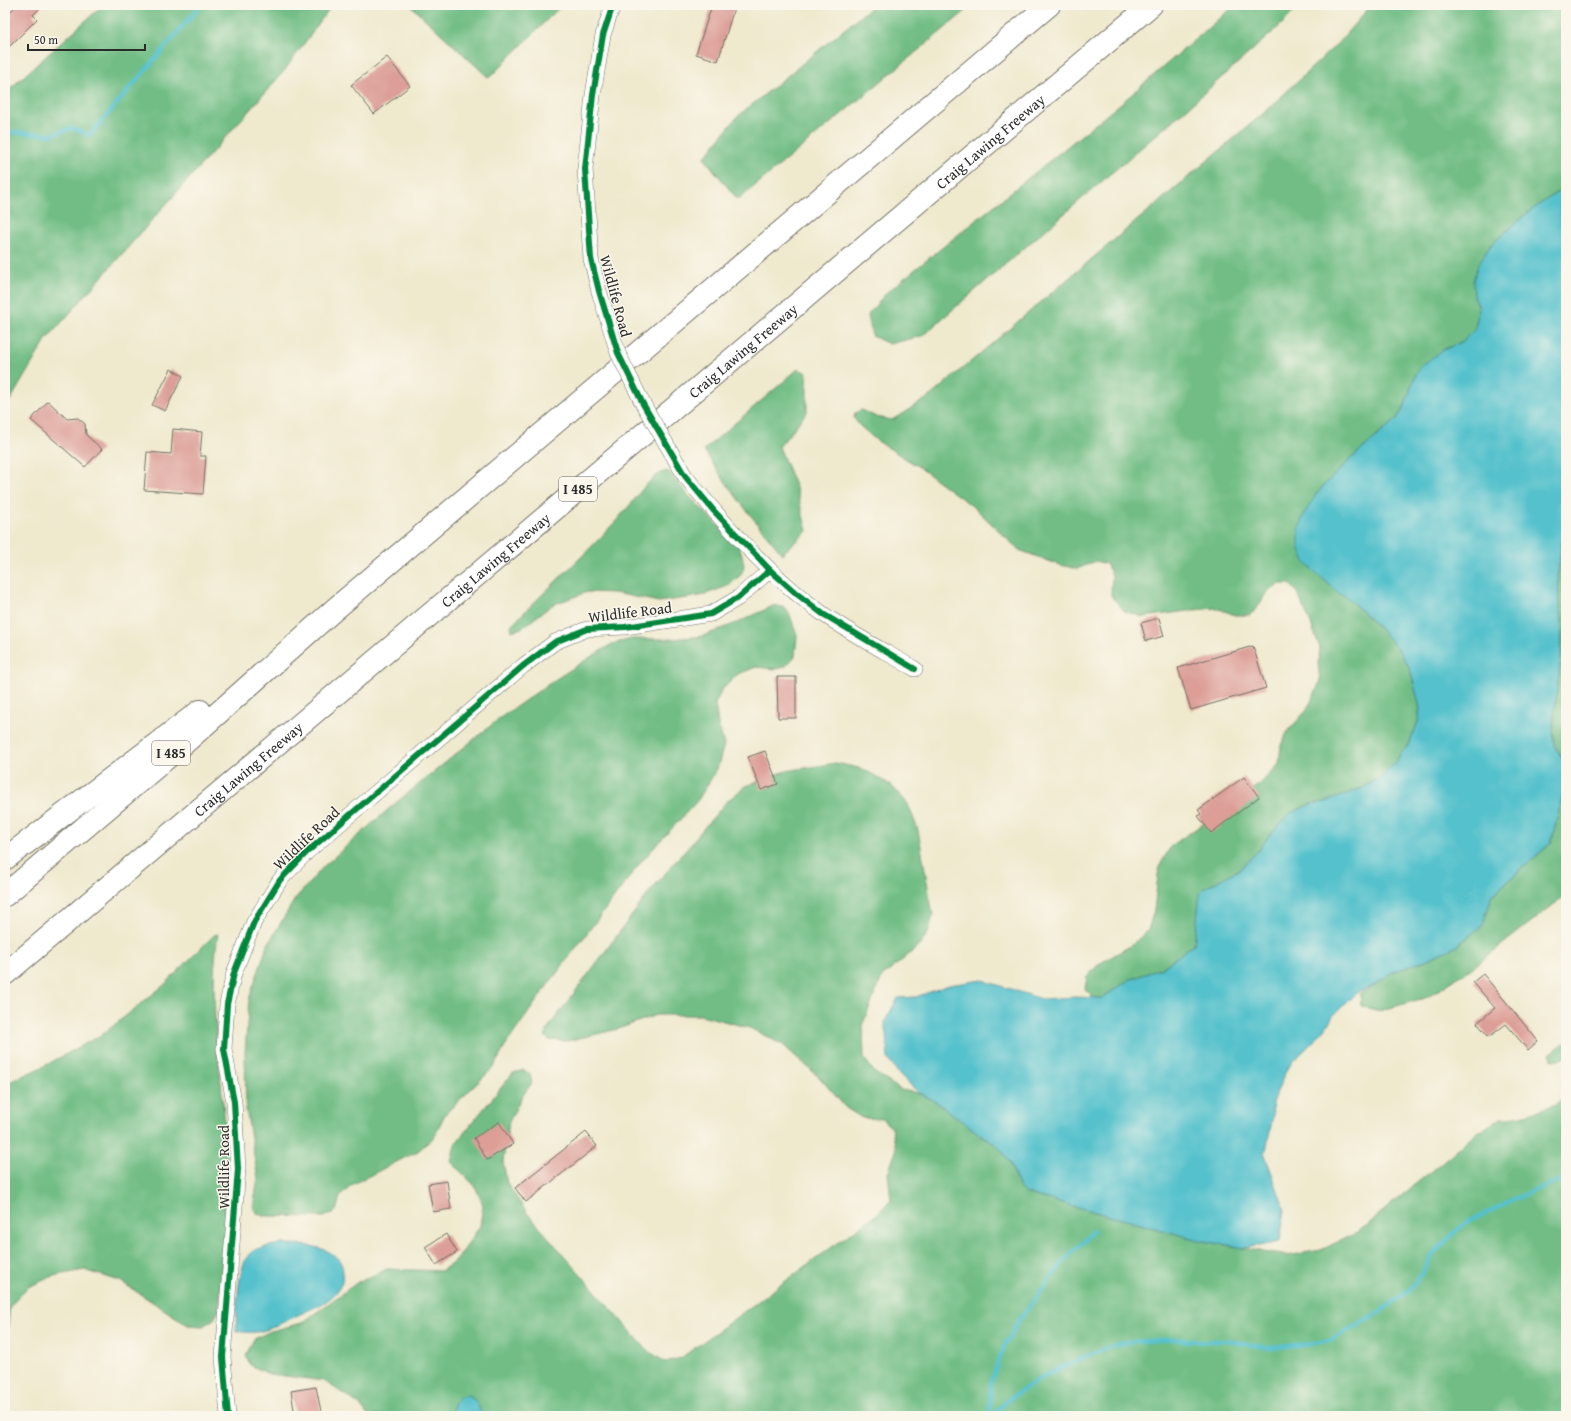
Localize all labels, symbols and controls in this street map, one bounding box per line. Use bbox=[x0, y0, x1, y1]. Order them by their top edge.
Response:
scale bar bbox=[28, 26, 145, 52]
text: 50 m bbox=[34, 31, 58, 48]
street label: Craig Lawing Freeway bbox=[931, 89, 1050, 193]
street label: Wildlife Road bbox=[595, 253, 637, 339]
street label: Craig Lawing Freeway bbox=[684, 298, 802, 403]
road number: I 485 bbox=[559, 477, 597, 501]
street label: Craig Lawing Freeway bbox=[436, 507, 555, 612]
street label: Wildlife Road bbox=[587, 596, 673, 628]
street label: Craig Lawing Freeway bbox=[189, 716, 307, 821]
road number: I 485 bbox=[152, 741, 190, 765]
street label: Wildlife Road bbox=[268, 802, 344, 874]
street label: Wildlife Road bbox=[213, 1125, 234, 1209]

